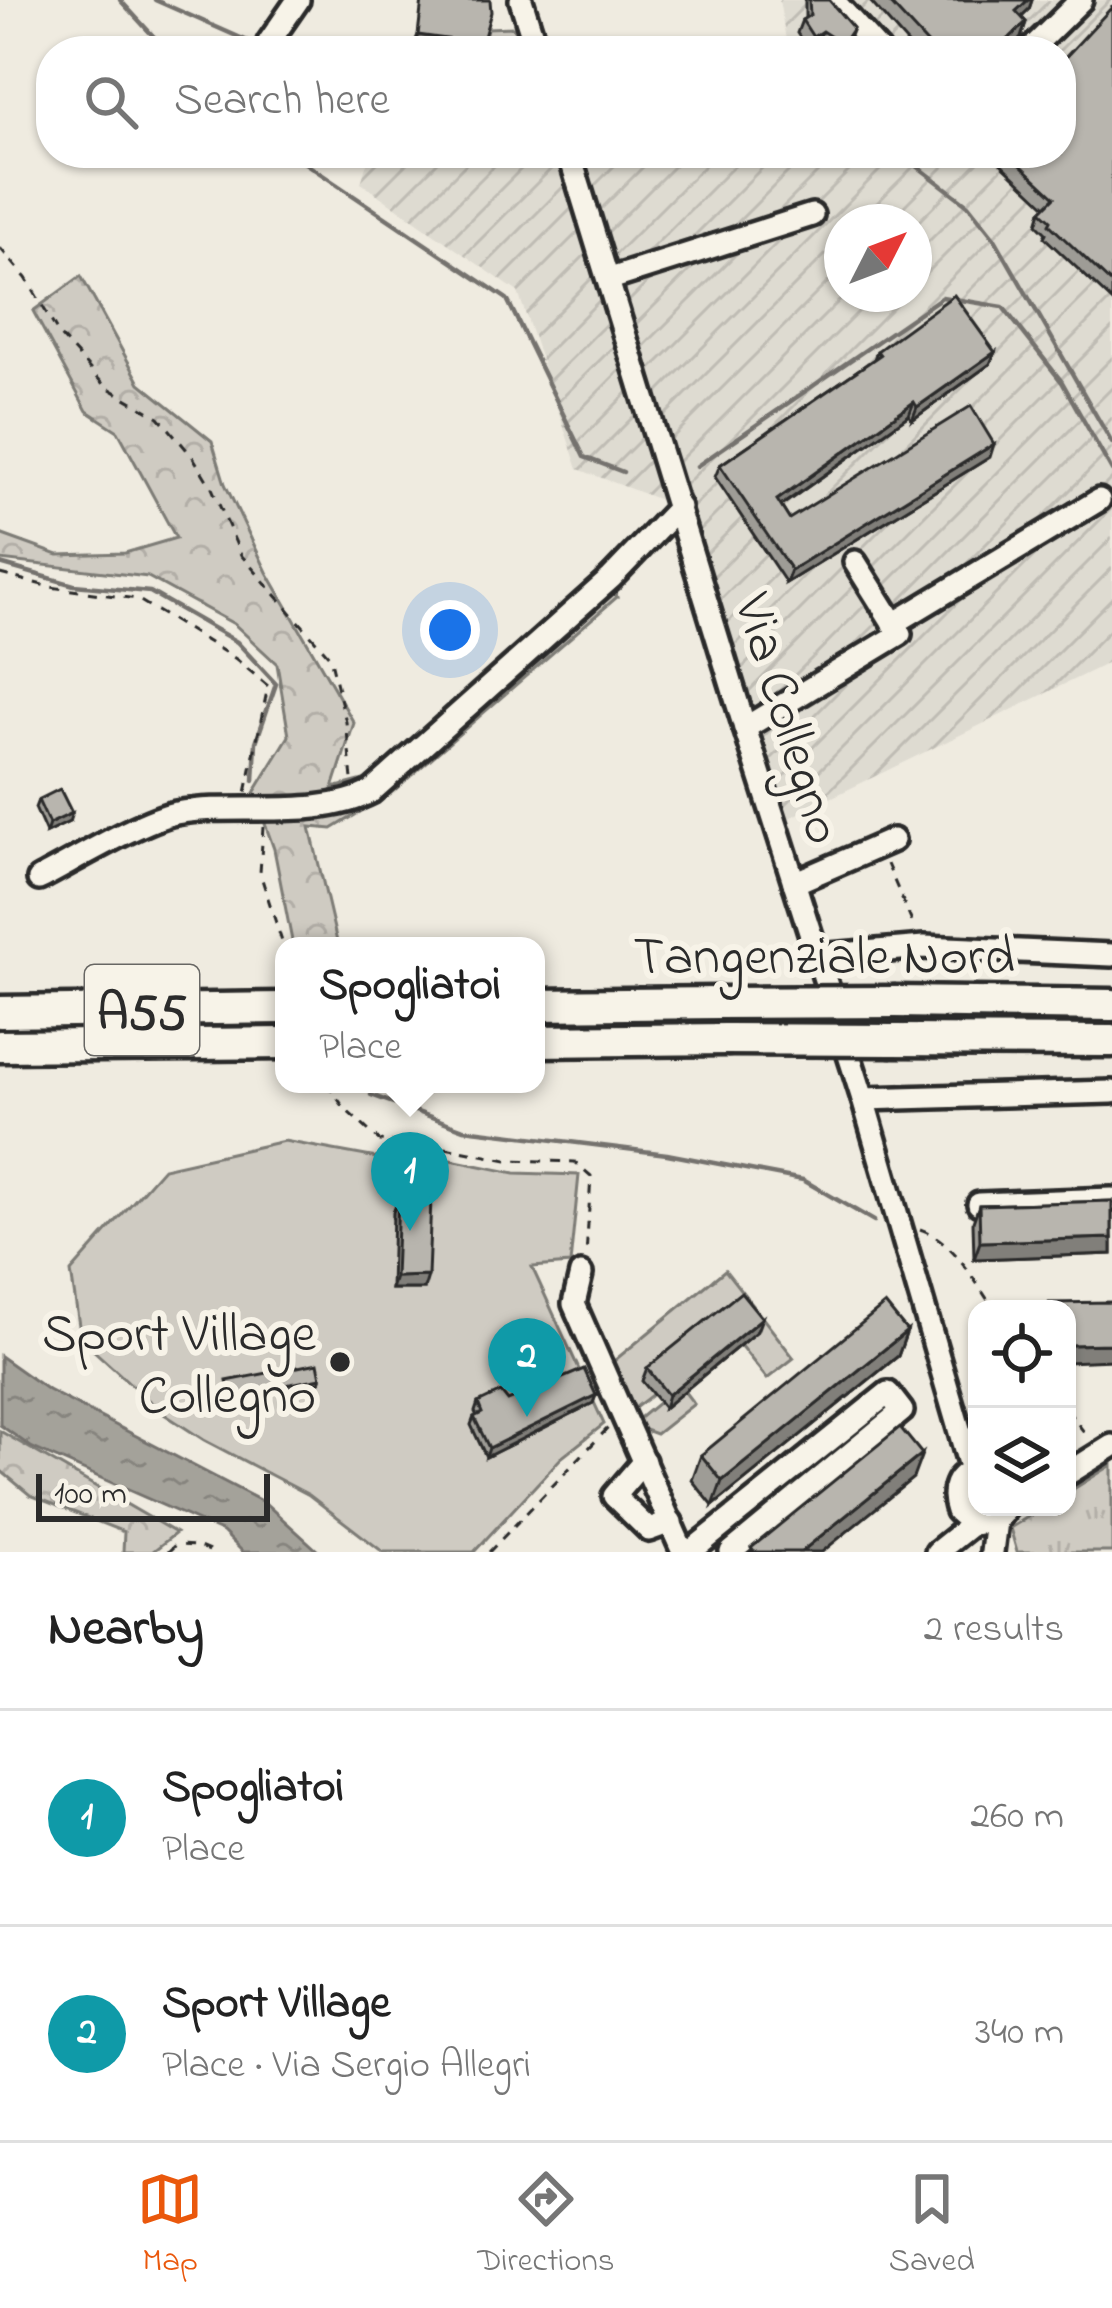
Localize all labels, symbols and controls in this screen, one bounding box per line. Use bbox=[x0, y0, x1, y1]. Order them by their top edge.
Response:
search box bbox=[36, 36, 1076, 168]
icon: search bbox=[78, 69, 144, 135]
text: Search here bbox=[174, 69, 390, 135]
north arrow bbox=[824, 204, 932, 312]
street label: Via Collegno bbox=[709, 584, 860, 855]
your location bbox=[420, 600, 480, 660]
street label: Tangenziale Nord bbox=[633, 921, 1015, 1000]
popup bbox=[275, 937, 545, 1093]
text: Spogliatoi bbox=[319, 954, 501, 1020]
road number: A55 bbox=[85, 965, 199, 1055]
text: Place bbox=[319, 1020, 402, 1077]
pin: 1 bbox=[371, 1132, 449, 1231]
place label: Sport Village Collegno bbox=[42, 1298, 317, 1439]
map controls bbox=[968, 1300, 1076, 1516]
button: locate bbox=[968, 1300, 1076, 1408]
pin: 2 bbox=[488, 1318, 566, 1417]
marker: Sport Village Collegno bbox=[327, 1349, 353, 1375]
button: layers bbox=[968, 1408, 1076, 1516]
scale bar bbox=[36, 1468, 270, 1521]
text: 100 m bbox=[54, 1471, 127, 1519]
text: Nearby bbox=[48, 1593, 204, 1668]
text: 2 results bbox=[924, 1602, 1064, 1659]
text: Spogliatoi bbox=[162, 1756, 344, 1822]
text: 1 bbox=[81, 1789, 93, 1846]
text: 260 m bbox=[971, 1789, 1064, 1846]
text: Place bbox=[162, 1822, 245, 1879]
text: Sport Village bbox=[162, 1972, 390, 2038]
text: 2 bbox=[77, 2005, 97, 2062]
text: 340 m bbox=[975, 2005, 1064, 2062]
text: Place · Via Sergio Allegri bbox=[162, 2038, 531, 2095]
tab: Map bbox=[137, 2166, 203, 2286]
tab: Directions bbox=[477, 2166, 614, 2286]
tab: Saved bbox=[889, 2166, 975, 2286]

